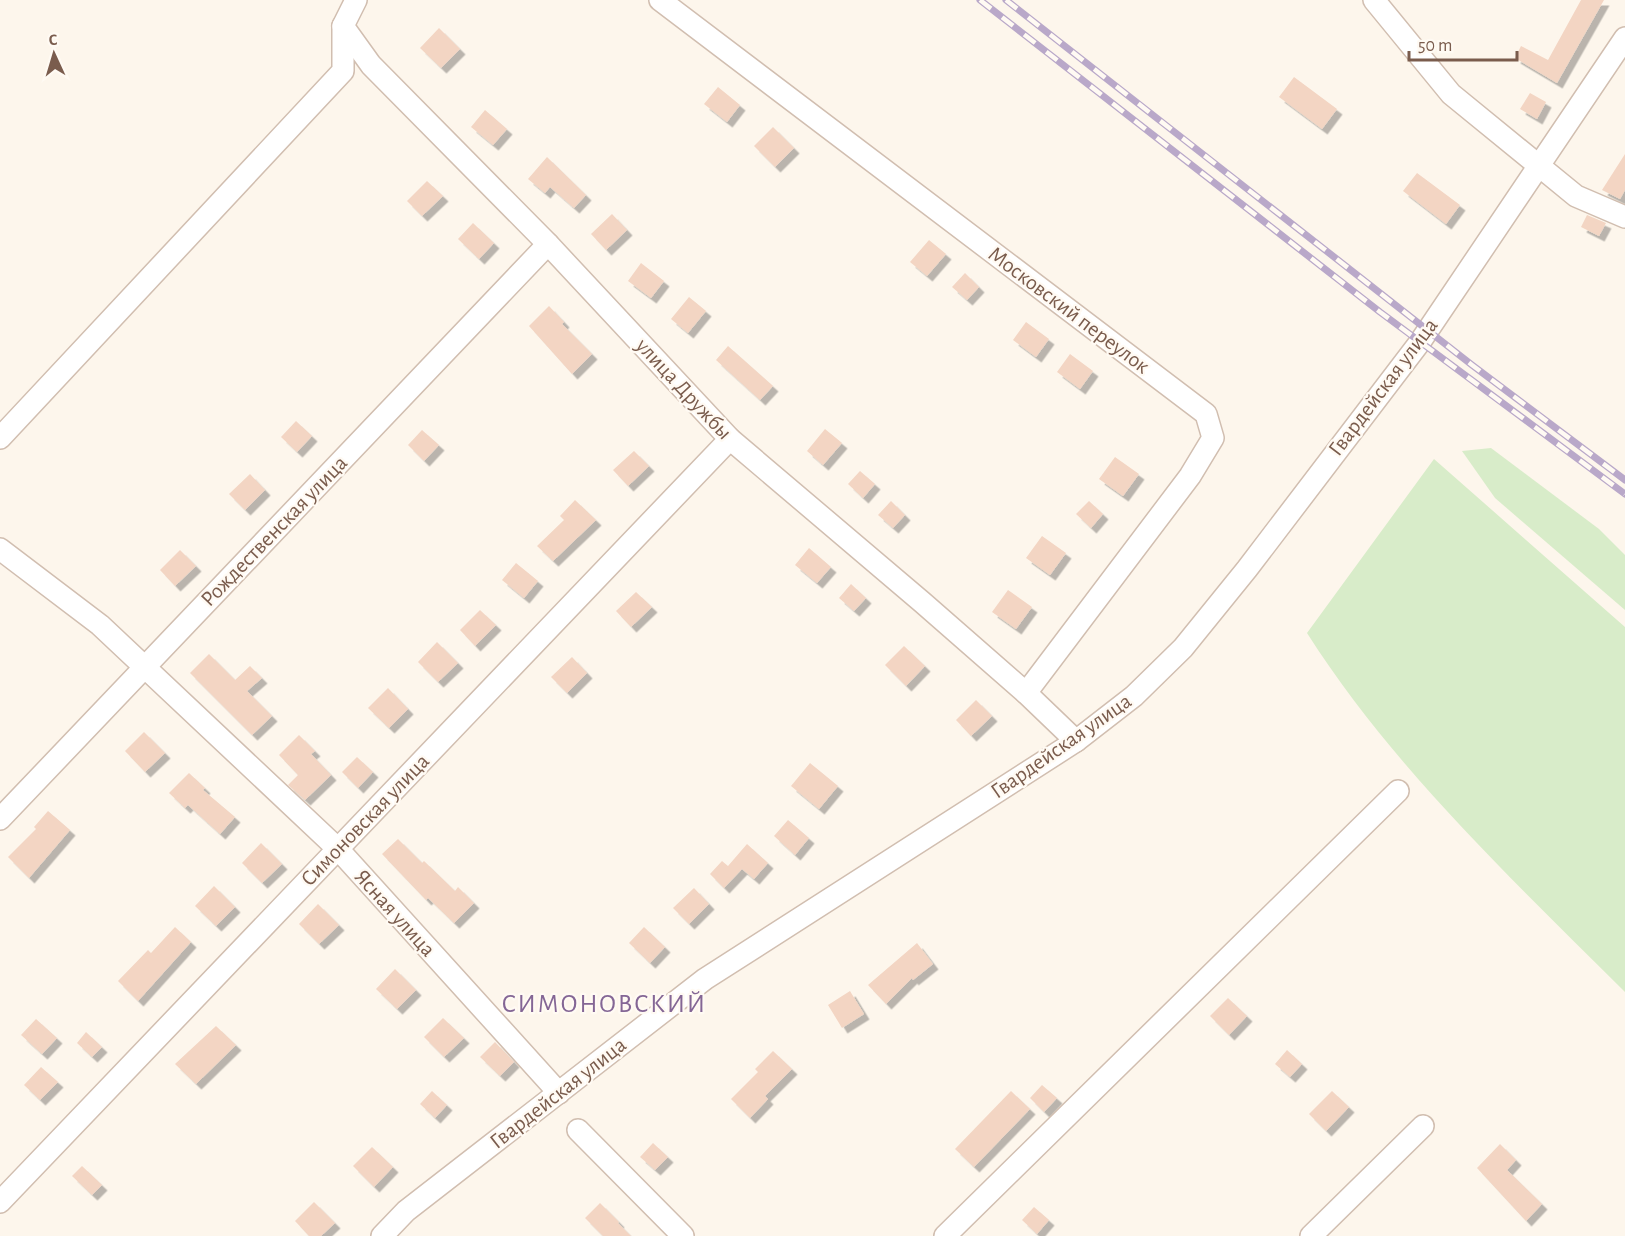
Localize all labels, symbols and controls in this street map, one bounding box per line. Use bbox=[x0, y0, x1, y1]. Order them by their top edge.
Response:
north arrow bbox=[24, 24, 84, 84]
scale bar bbox=[1409, 24, 1517, 62]
text: С bbox=[48, 32, 58, 48]
text: 50 m bbox=[1418, 37, 1452, 55]
street label: Московский переулок bbox=[984, 242, 1154, 378]
street label: Гвардейская улица bbox=[1324, 314, 1442, 460]
street label: улица Дружбы bbox=[631, 334, 736, 444]
street label: Рождественская улица bbox=[197, 451, 351, 611]
street label: Гвардейская улица bbox=[987, 689, 1135, 803]
street label: Симоновская улица bbox=[297, 750, 433, 890]
street label: Ясная улица bbox=[350, 865, 440, 961]
district label: СИМОНОВСКИЙ bbox=[501, 991, 707, 1017]
street label: Гвардейская улица bbox=[486, 1033, 630, 1153]

